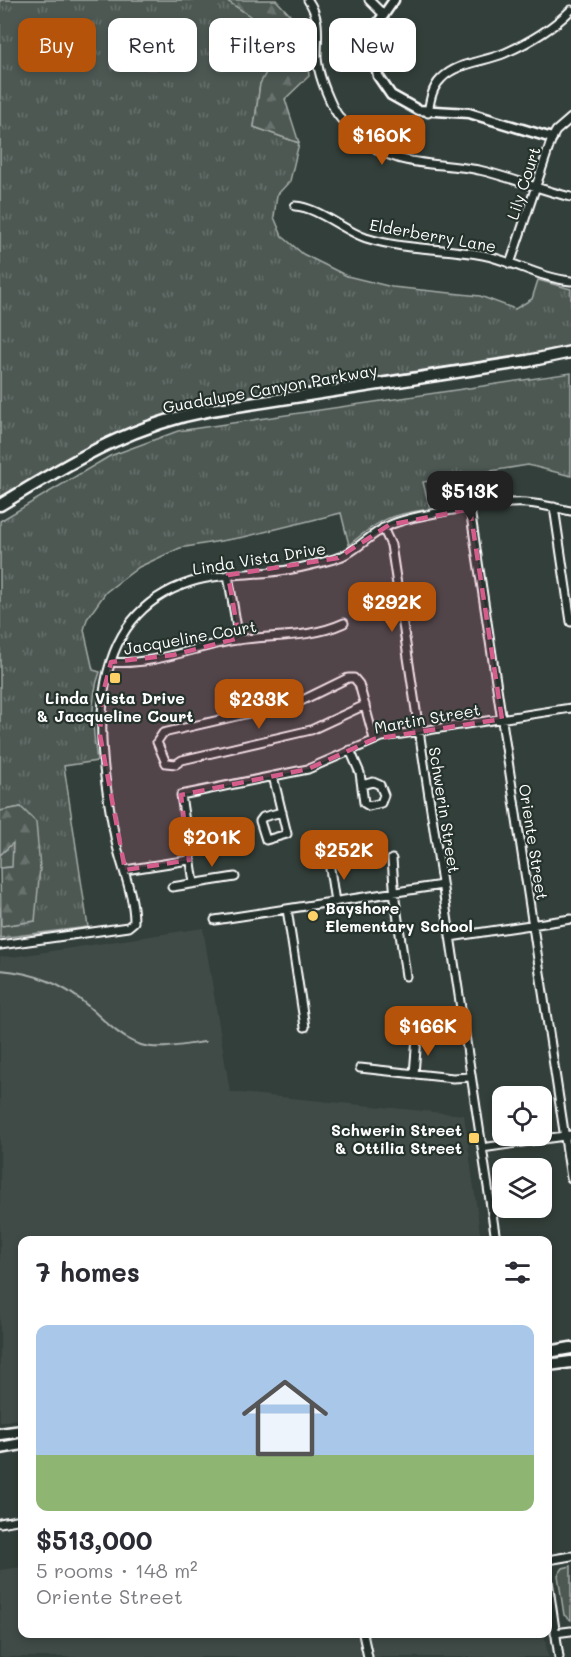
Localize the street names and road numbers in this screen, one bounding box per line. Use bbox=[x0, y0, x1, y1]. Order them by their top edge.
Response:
street label: Lily Court bbox=[501, 144, 545, 222]
street label: Elderberry Lane bbox=[368, 214, 498, 256]
street label: Guadalupe Canyon Parkway bbox=[161, 359, 379, 417]
street label: Linda Vista Drive bbox=[191, 537, 327, 579]
street label: Jacqueline Court bbox=[122, 615, 258, 659]
street label: Martin Street bbox=[372, 698, 482, 738]
street label: Schwerin Street bbox=[425, 745, 465, 875]
street label: Oriente Street bbox=[514, 782, 554, 902]

